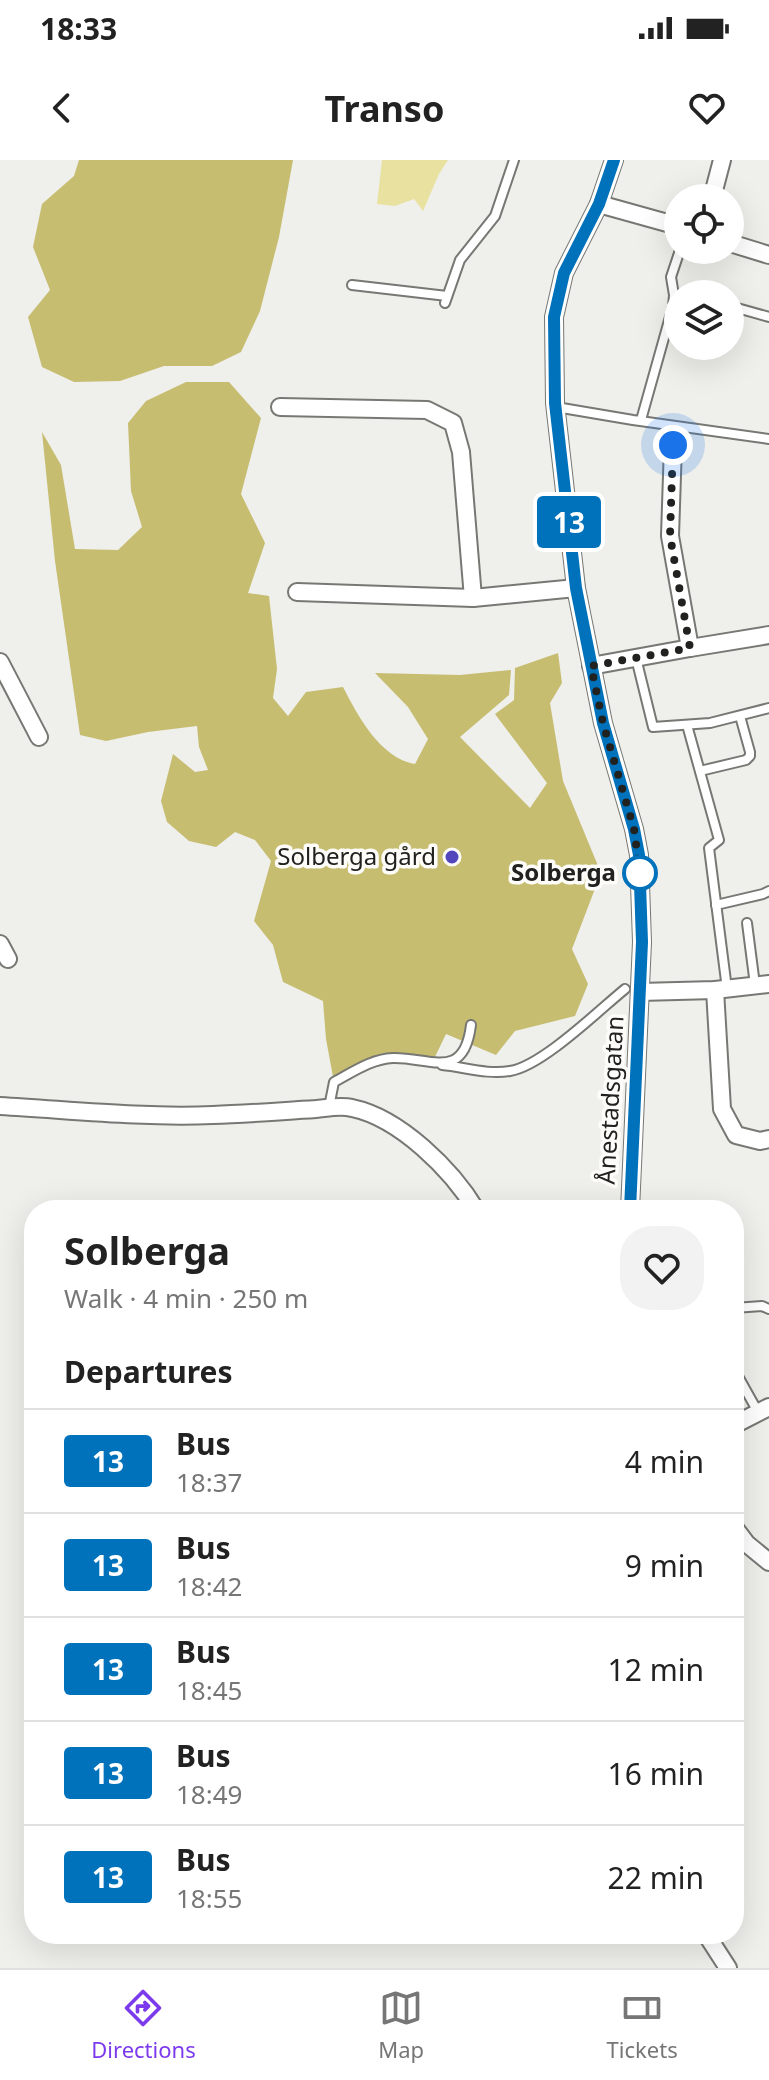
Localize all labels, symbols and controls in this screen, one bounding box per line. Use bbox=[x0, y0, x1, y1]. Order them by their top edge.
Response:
text: 18:33 bbox=[40, 8, 117, 49]
text: Transo bbox=[325, 84, 444, 133]
icon: back bbox=[40, 86, 84, 130]
icon: heart bbox=[685, 86, 729, 130]
map controls bbox=[664, 184, 744, 360]
button: locate bbox=[664, 184, 744, 264]
button: layers bbox=[664, 280, 744, 360]
your location bbox=[653, 425, 693, 465]
line badge: 13 bbox=[533, 496, 605, 548]
text: 13 bbox=[553, 503, 585, 541]
place label: Solberga gård bbox=[277, 839, 436, 872]
marker: Solberga gård bbox=[443, 848, 461, 866]
place label: Solberga bbox=[511, 855, 616, 888]
marker: Solberga bbox=[623, 856, 657, 890]
street label: Ånestadsgatan bbox=[589, 1015, 630, 1185]
text: Solberga bbox=[64, 1224, 230, 1276]
button: heart bbox=[620, 1226, 704, 1310]
text: Walk · 4 min · 250 m bbox=[64, 1280, 308, 1316]
text: Departures bbox=[64, 1351, 233, 1392]
text: Bus bbox=[176, 1423, 231, 1464]
text: 4 min bbox=[625, 1441, 704, 1482]
text: 13 bbox=[92, 1442, 124, 1480]
text: 18:37 bbox=[176, 1464, 242, 1500]
text: Bus bbox=[176, 1527, 231, 1568]
text: 9 min bbox=[625, 1545, 704, 1586]
text: 13 bbox=[92, 1546, 124, 1584]
text: 18:42 bbox=[176, 1568, 242, 1604]
text: Bus bbox=[176, 1631, 231, 1672]
text: 12 min bbox=[608, 1649, 704, 1690]
text: 13 bbox=[92, 1650, 124, 1688]
text: 18:45 bbox=[176, 1672, 242, 1708]
text: Bus bbox=[176, 1735, 231, 1776]
text: 16 min bbox=[608, 1753, 704, 1794]
text: 13 bbox=[92, 1754, 124, 1792]
text: 18:49 bbox=[176, 1776, 242, 1812]
text: Bus bbox=[176, 1839, 231, 1880]
text: 22 min bbox=[608, 1857, 704, 1898]
text: 13 bbox=[92, 1858, 124, 1896]
text: 18:55 bbox=[176, 1880, 242, 1916]
tab: Directions bbox=[91, 1986, 196, 2064]
tab: Map bbox=[378, 1986, 424, 2064]
tab: Tickets bbox=[607, 1986, 678, 2064]

